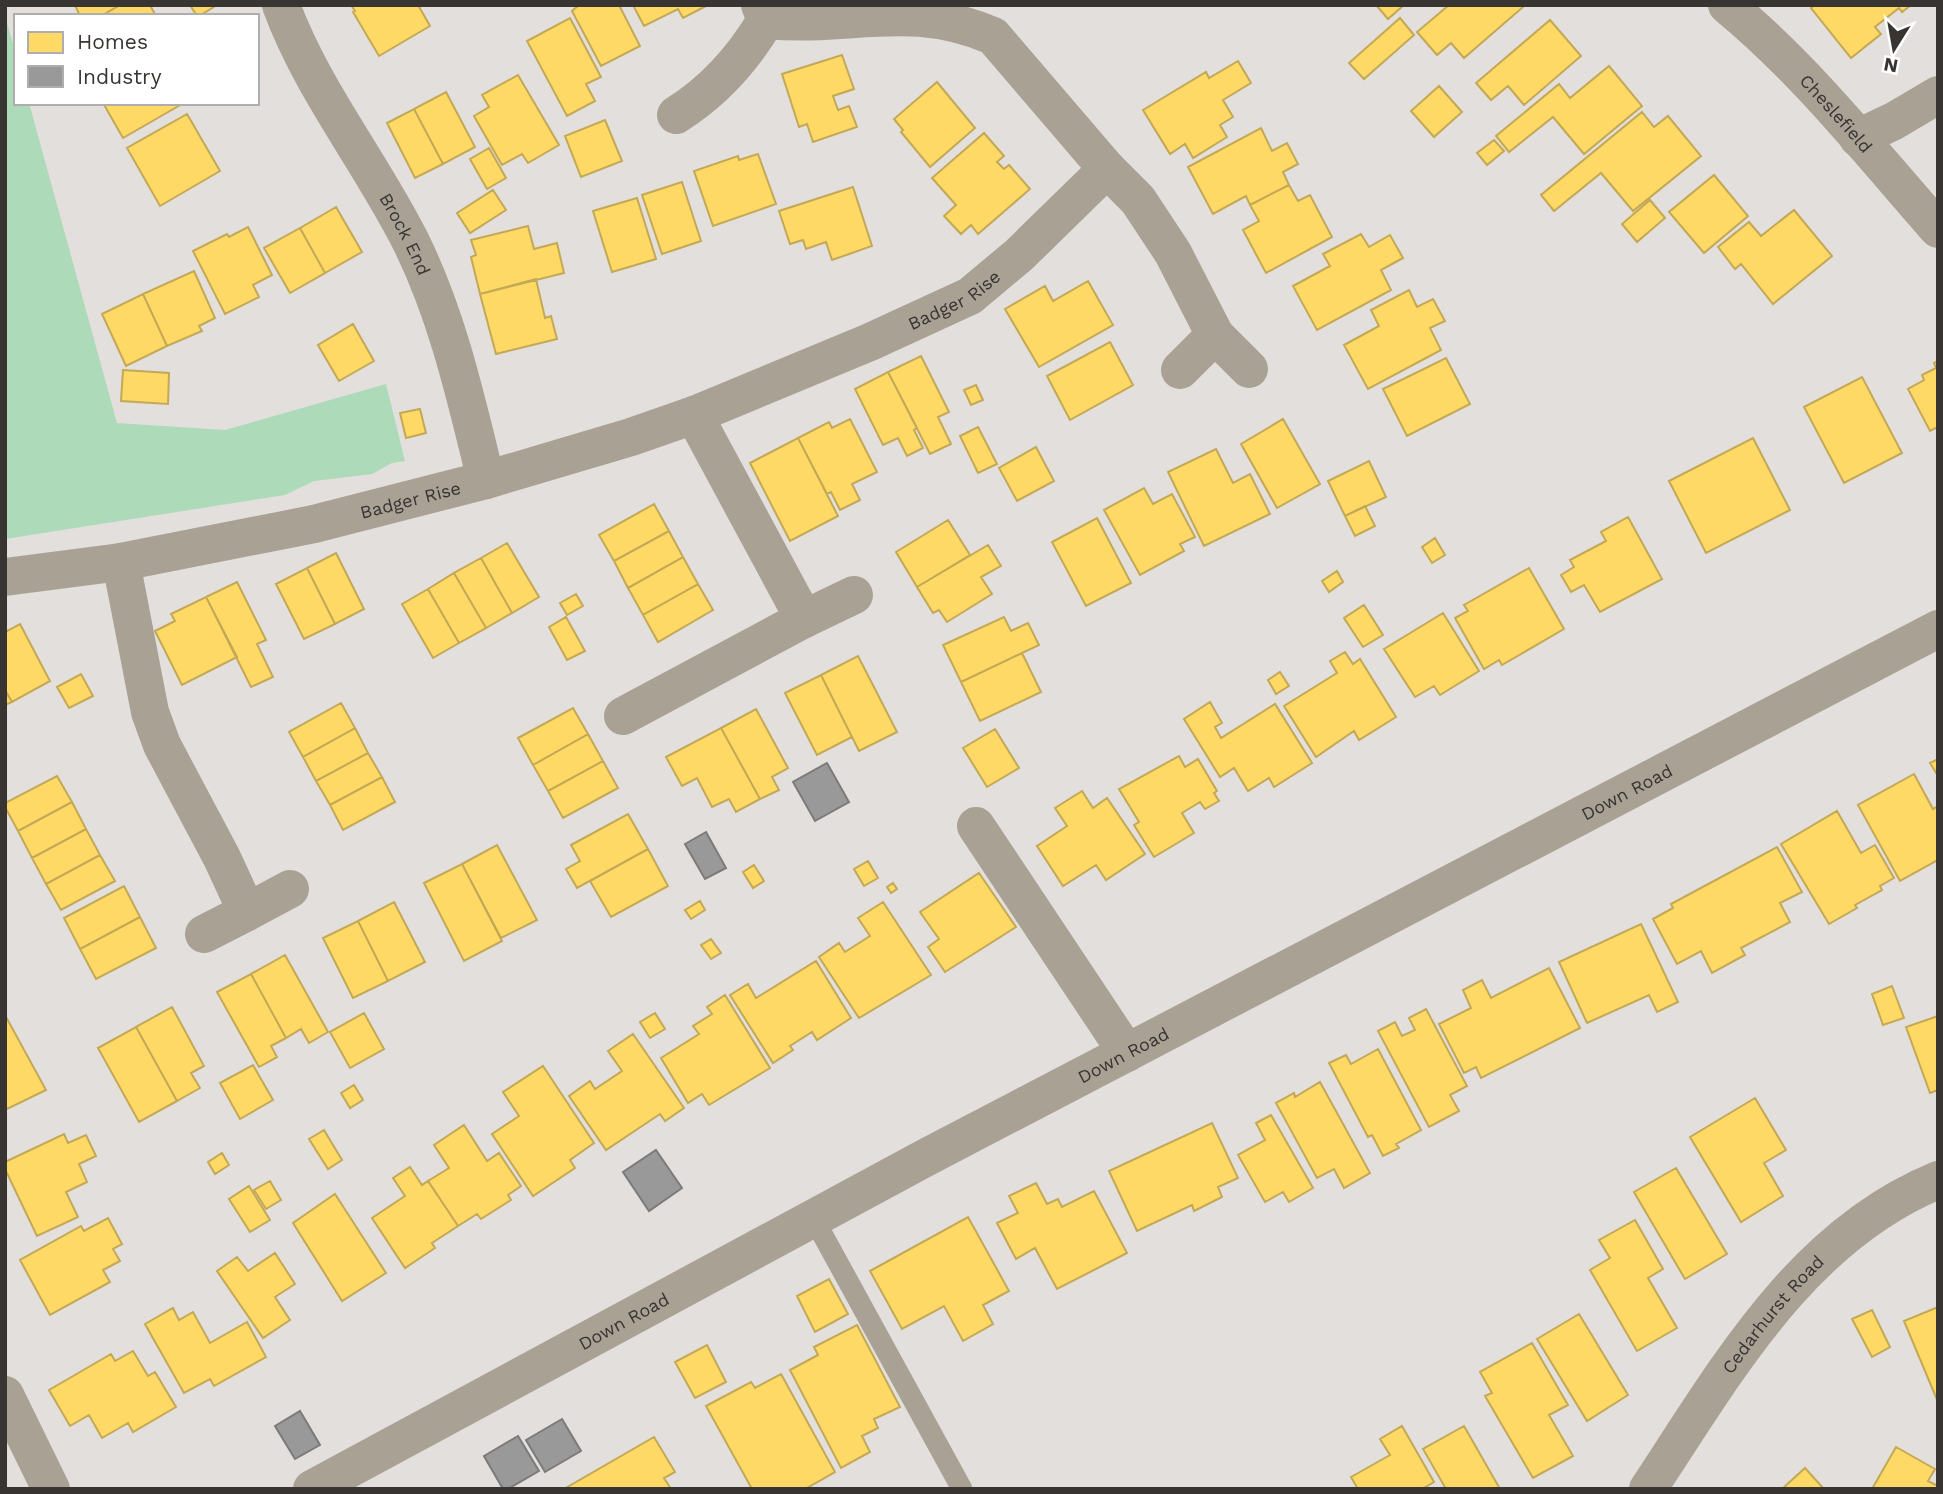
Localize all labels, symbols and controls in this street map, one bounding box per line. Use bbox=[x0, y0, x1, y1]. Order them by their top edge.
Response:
legend bbox=[14, 14, 259, 105]
north arrow bbox=[1859, 14, 1929, 84]
text: Homes bbox=[77, 29, 148, 54]
text: N bbox=[1882, 53, 1900, 78]
text: Industry bbox=[77, 64, 162, 89]
street label: Cheslefield bbox=[1796, 69, 1877, 157]
street label: Brock End bbox=[376, 189, 435, 278]
street label: Badger Rise bbox=[905, 265, 1004, 334]
street label: Badger Rise bbox=[358, 476, 463, 522]
street label: Down Road bbox=[1577, 759, 1676, 824]
street label: Down Road bbox=[1074, 1022, 1172, 1087]
street label: Cedarhurst Road bbox=[1717, 1250, 1828, 1377]
street label: Down Road bbox=[575, 1288, 672, 1354]

